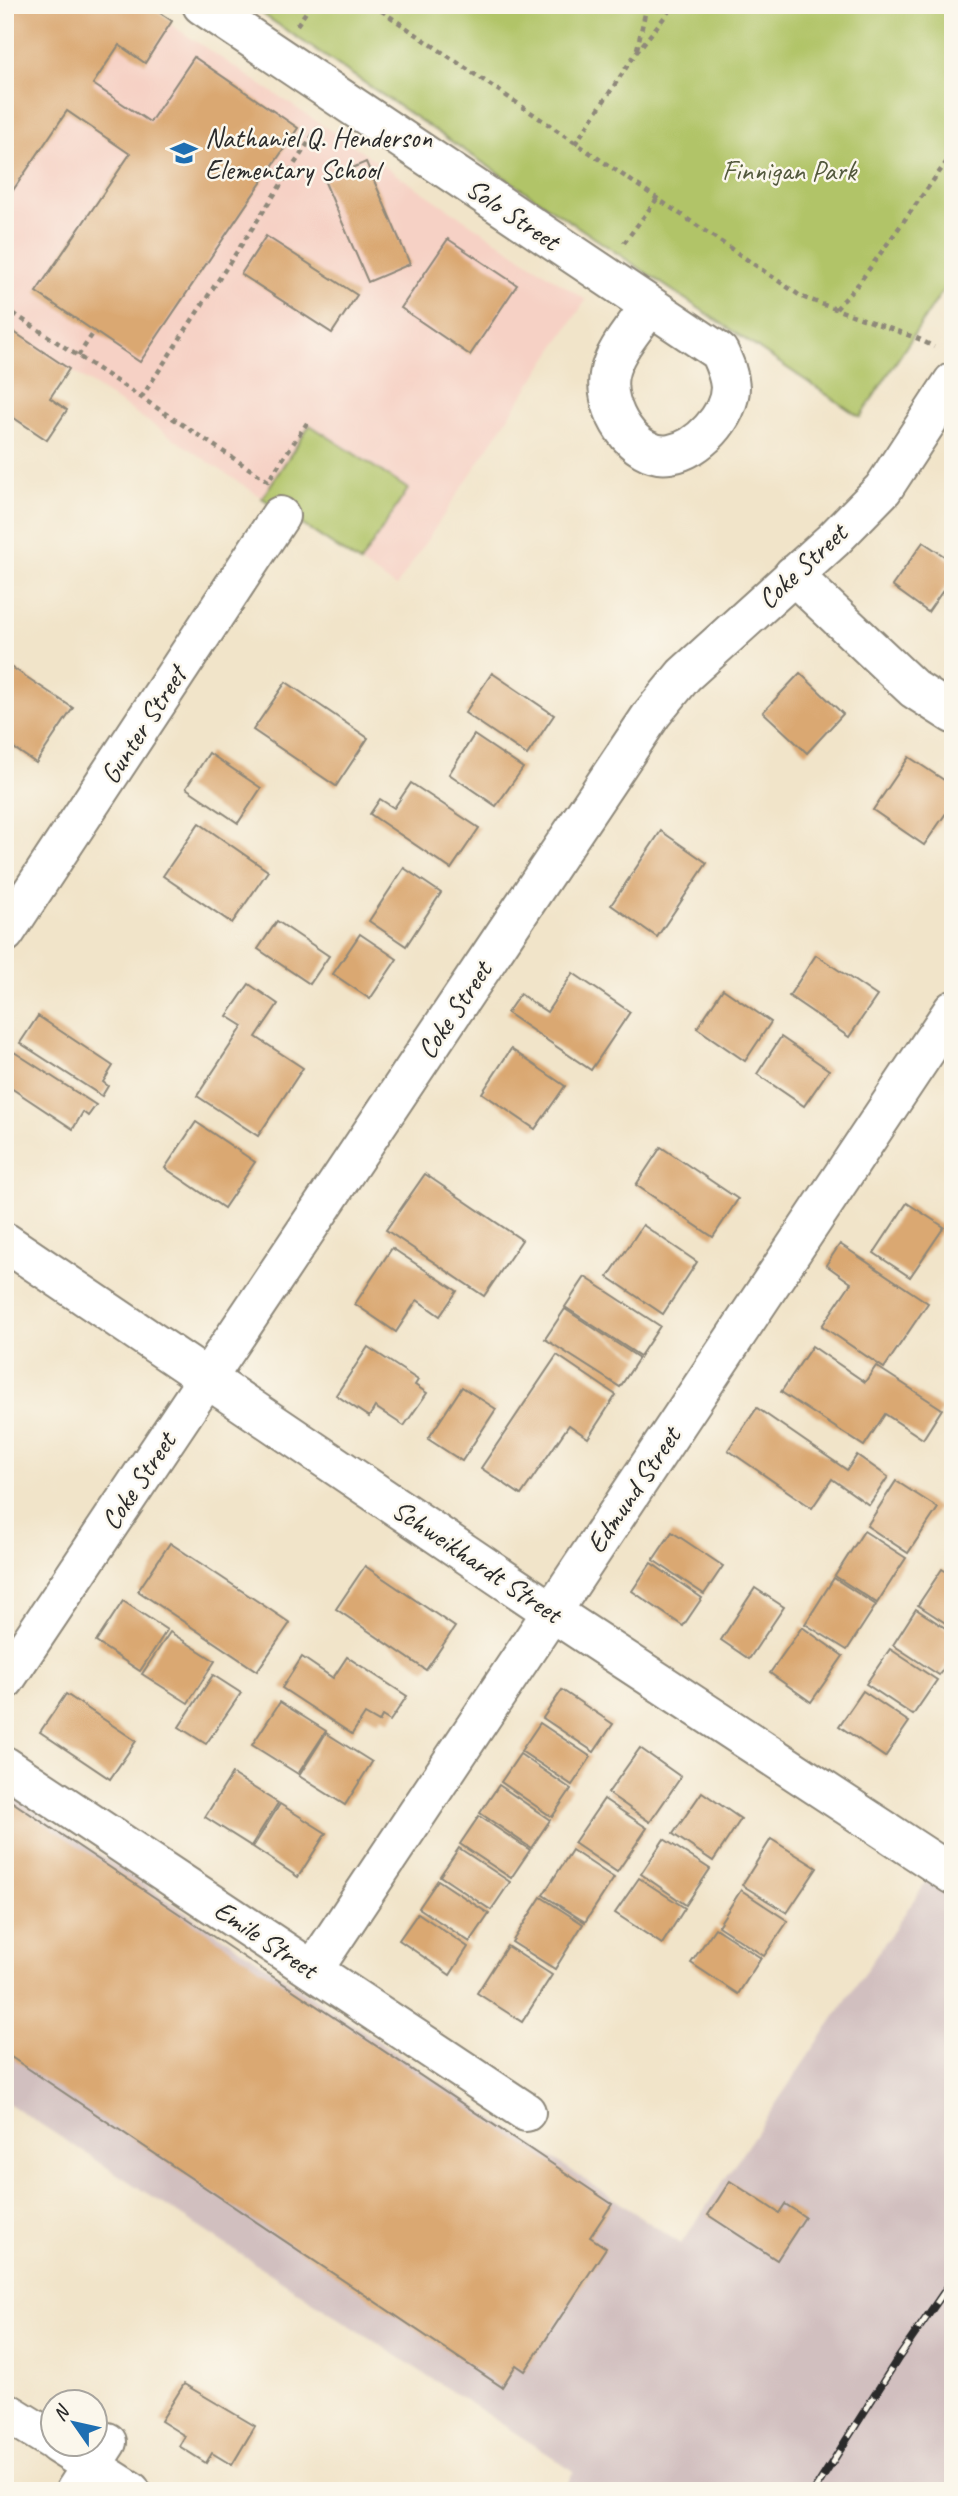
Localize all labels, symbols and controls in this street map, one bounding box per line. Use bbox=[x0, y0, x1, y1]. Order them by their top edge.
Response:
place label: Nathaniel Q. Henderson Elementary School bbox=[205, 120, 432, 187]
school or university icon: Nathaniel Q. Henderson Elementary School bbox=[169, 138, 199, 168]
park label: Finnigan Park bbox=[722, 153, 858, 188]
street label: Solo Street bbox=[460, 170, 569, 259]
street label: Coke Street bbox=[750, 514, 856, 616]
street label: Gunter Street bbox=[92, 657, 196, 790]
street label: Coke Street bbox=[409, 953, 501, 1065]
street label: Edmund Street bbox=[578, 1418, 689, 1560]
street label: Coke Street bbox=[93, 1424, 185, 1536]
street label: Schweikhardt Street bbox=[386, 1492, 570, 1632]
street label: Emile Street bbox=[208, 1892, 326, 1988]
north arrow bbox=[38, 2388, 108, 2458]
text: N bbox=[47, 2400, 76, 2426]

